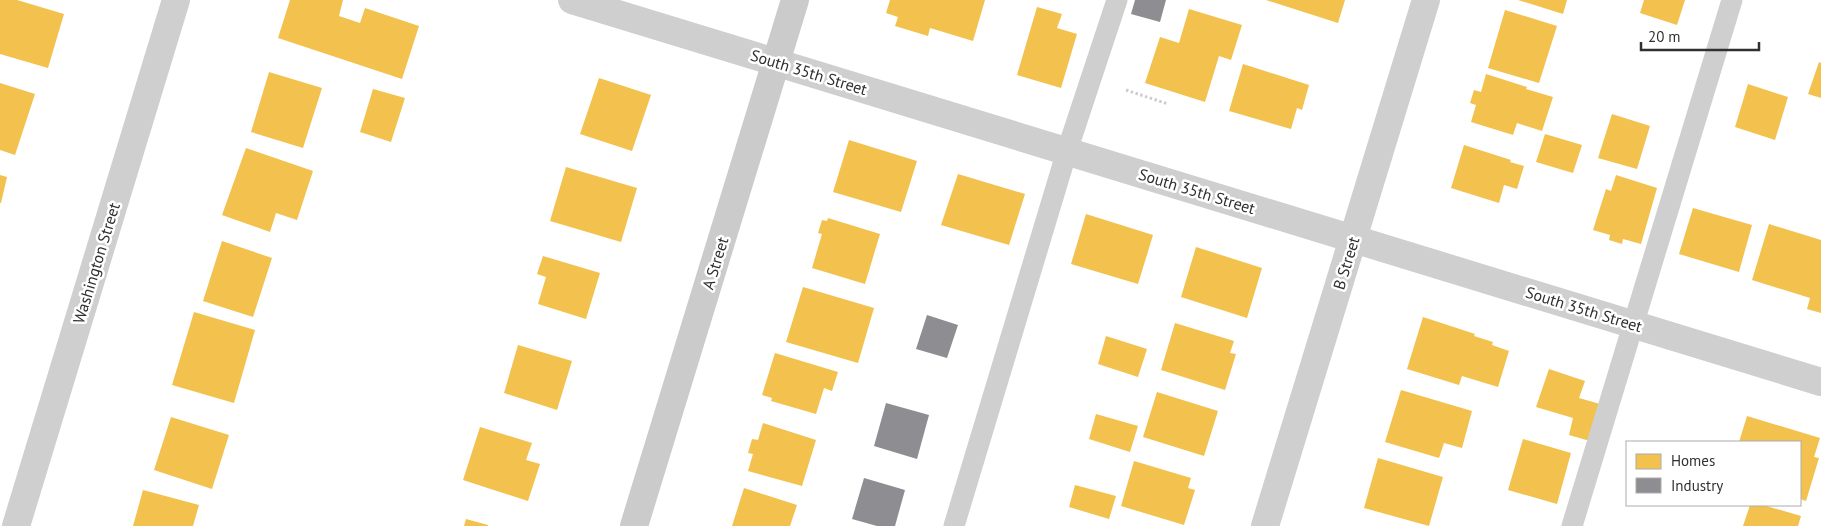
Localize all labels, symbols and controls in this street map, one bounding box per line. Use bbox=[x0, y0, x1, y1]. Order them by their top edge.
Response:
scale bar bbox=[1641, 20, 1758, 52]
text: 20 m bbox=[1648, 27, 1681, 46]
street label: South 35th Street bbox=[748, 45, 870, 99]
street label: South 35th Street bbox=[1136, 164, 1258, 218]
street label: Washington Street bbox=[68, 200, 124, 326]
street label: B Street bbox=[1328, 233, 1364, 292]
street label: A Street bbox=[698, 234, 733, 292]
street label: South 35th Street bbox=[1523, 282, 1645, 336]
legend bbox=[1626, 441, 1801, 506]
text: Homes bbox=[1671, 451, 1715, 470]
text: Industry bbox=[1671, 476, 1723, 495]

